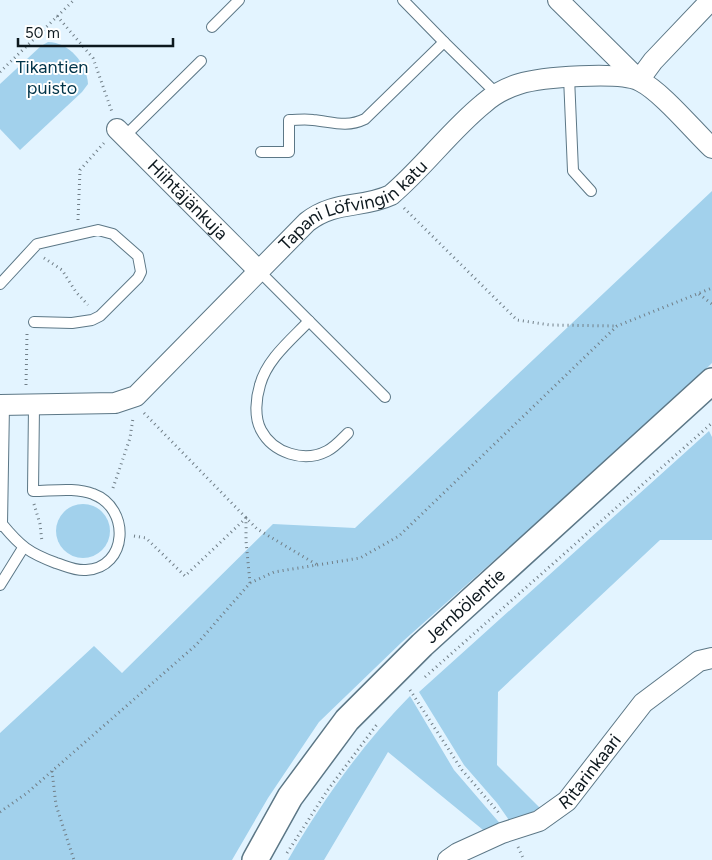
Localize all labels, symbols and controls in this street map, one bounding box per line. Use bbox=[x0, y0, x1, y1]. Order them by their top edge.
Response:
scale bar bbox=[18, 15, 172, 47]
text: 50 m bbox=[25, 24, 60, 42]
park label: Tikantien puisto bbox=[16, 56, 88, 99]
street label: Hiihtäjänkuja bbox=[143, 155, 233, 245]
street label: Tapani Löfvingin katu bbox=[274, 155, 432, 255]
street label: Jernbölentie bbox=[420, 564, 510, 648]
street label: Ritarinkaari bbox=[555, 730, 626, 814]

